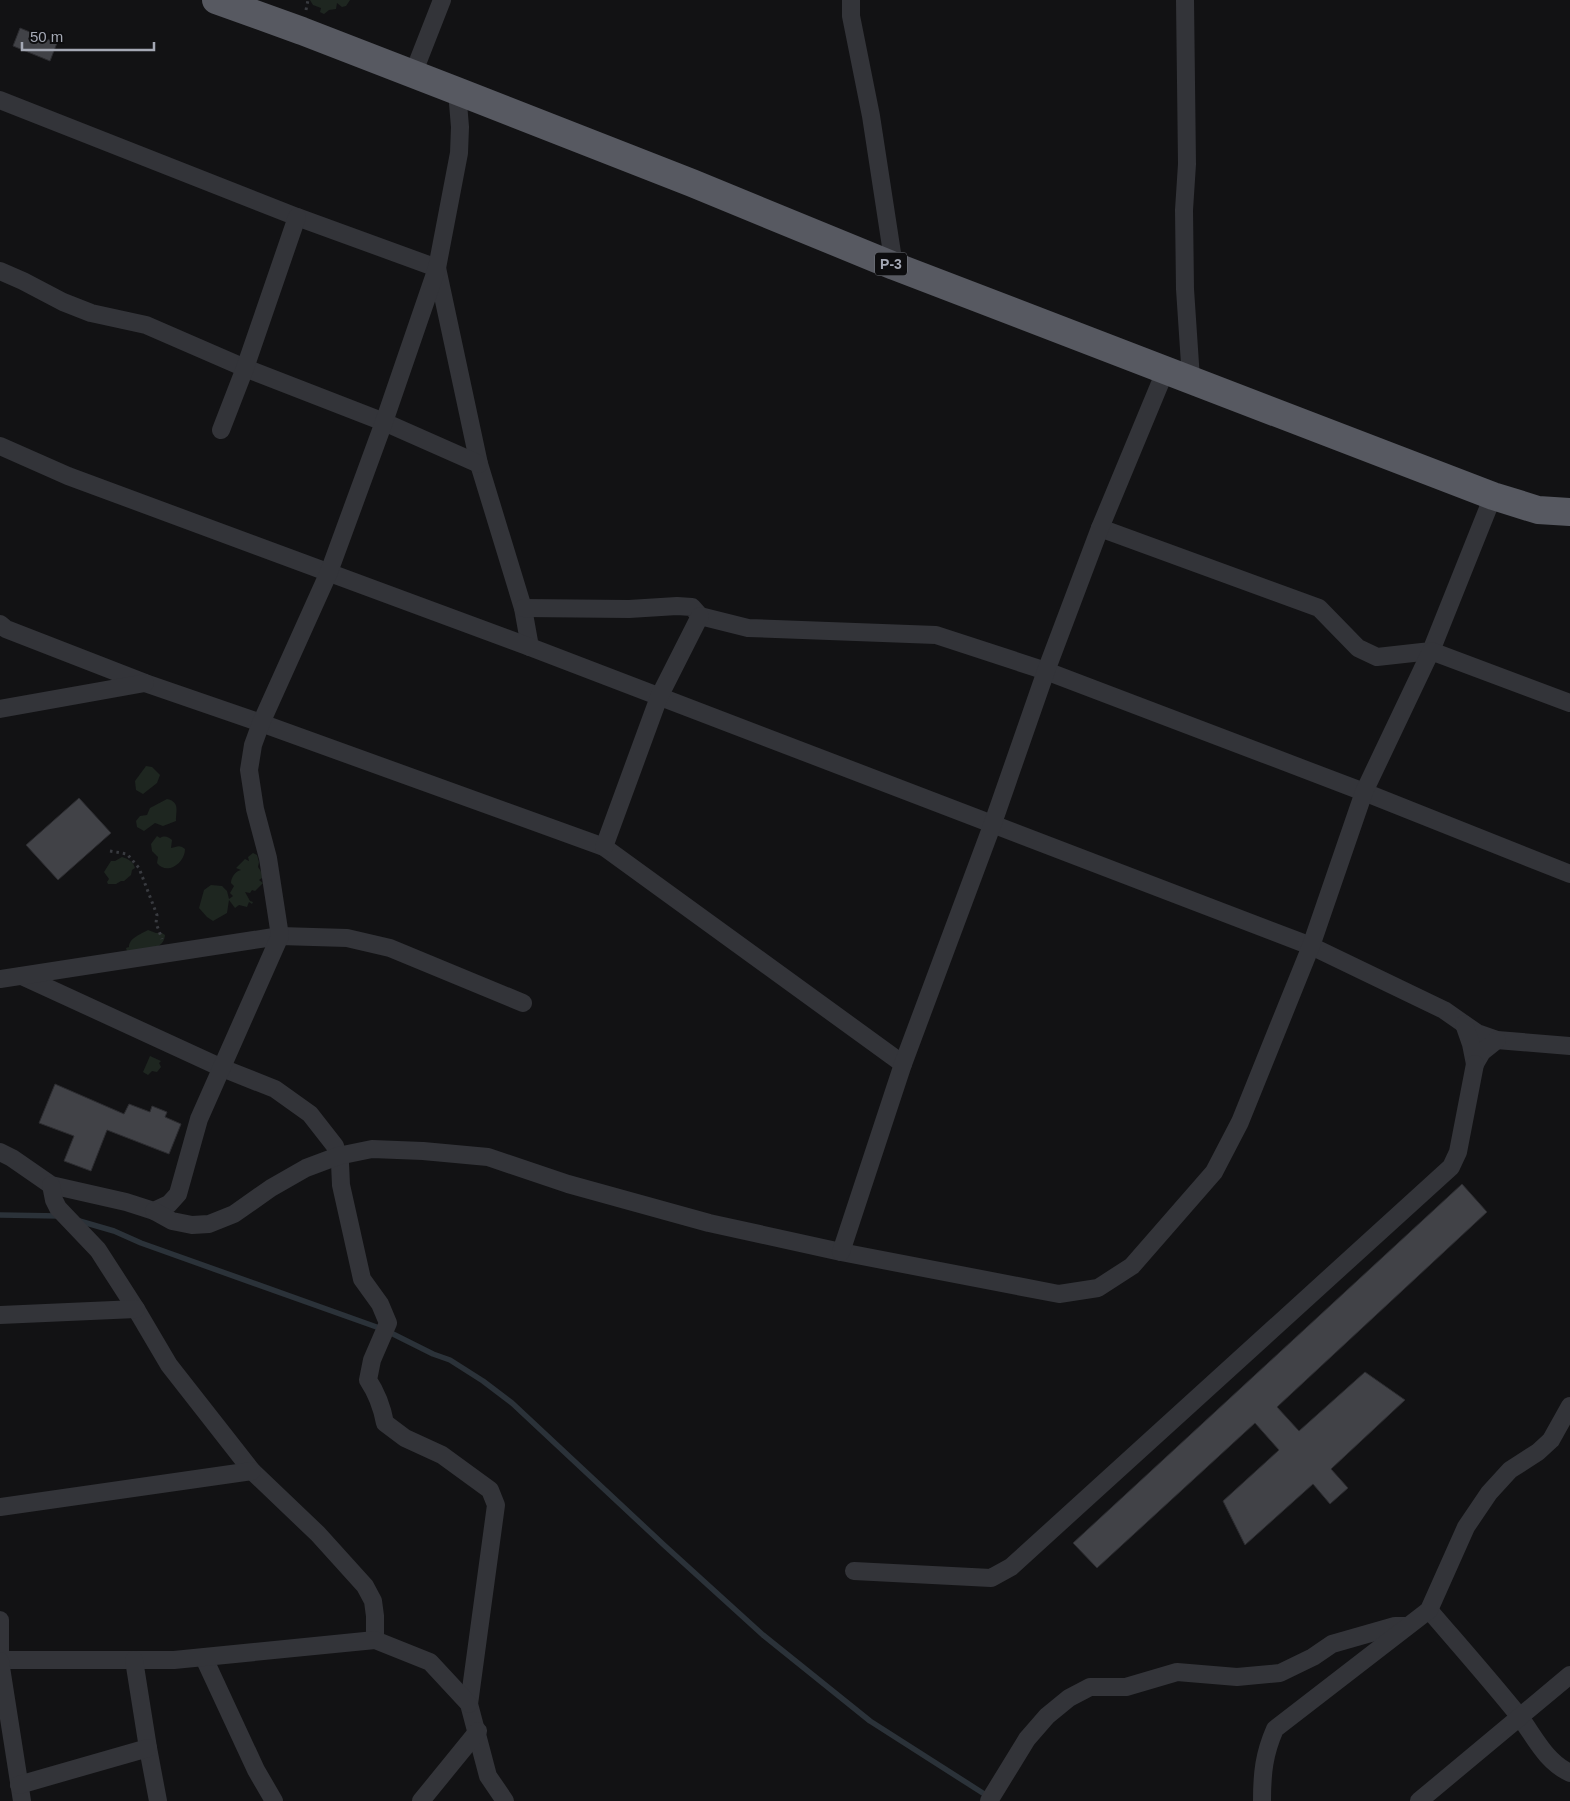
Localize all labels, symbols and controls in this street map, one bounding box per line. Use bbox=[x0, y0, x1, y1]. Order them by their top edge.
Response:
scale bar bbox=[22, 20, 155, 52]
text: 50 m bbox=[30, 28, 63, 45]
road number: P-3 bbox=[875, 252, 907, 276]

